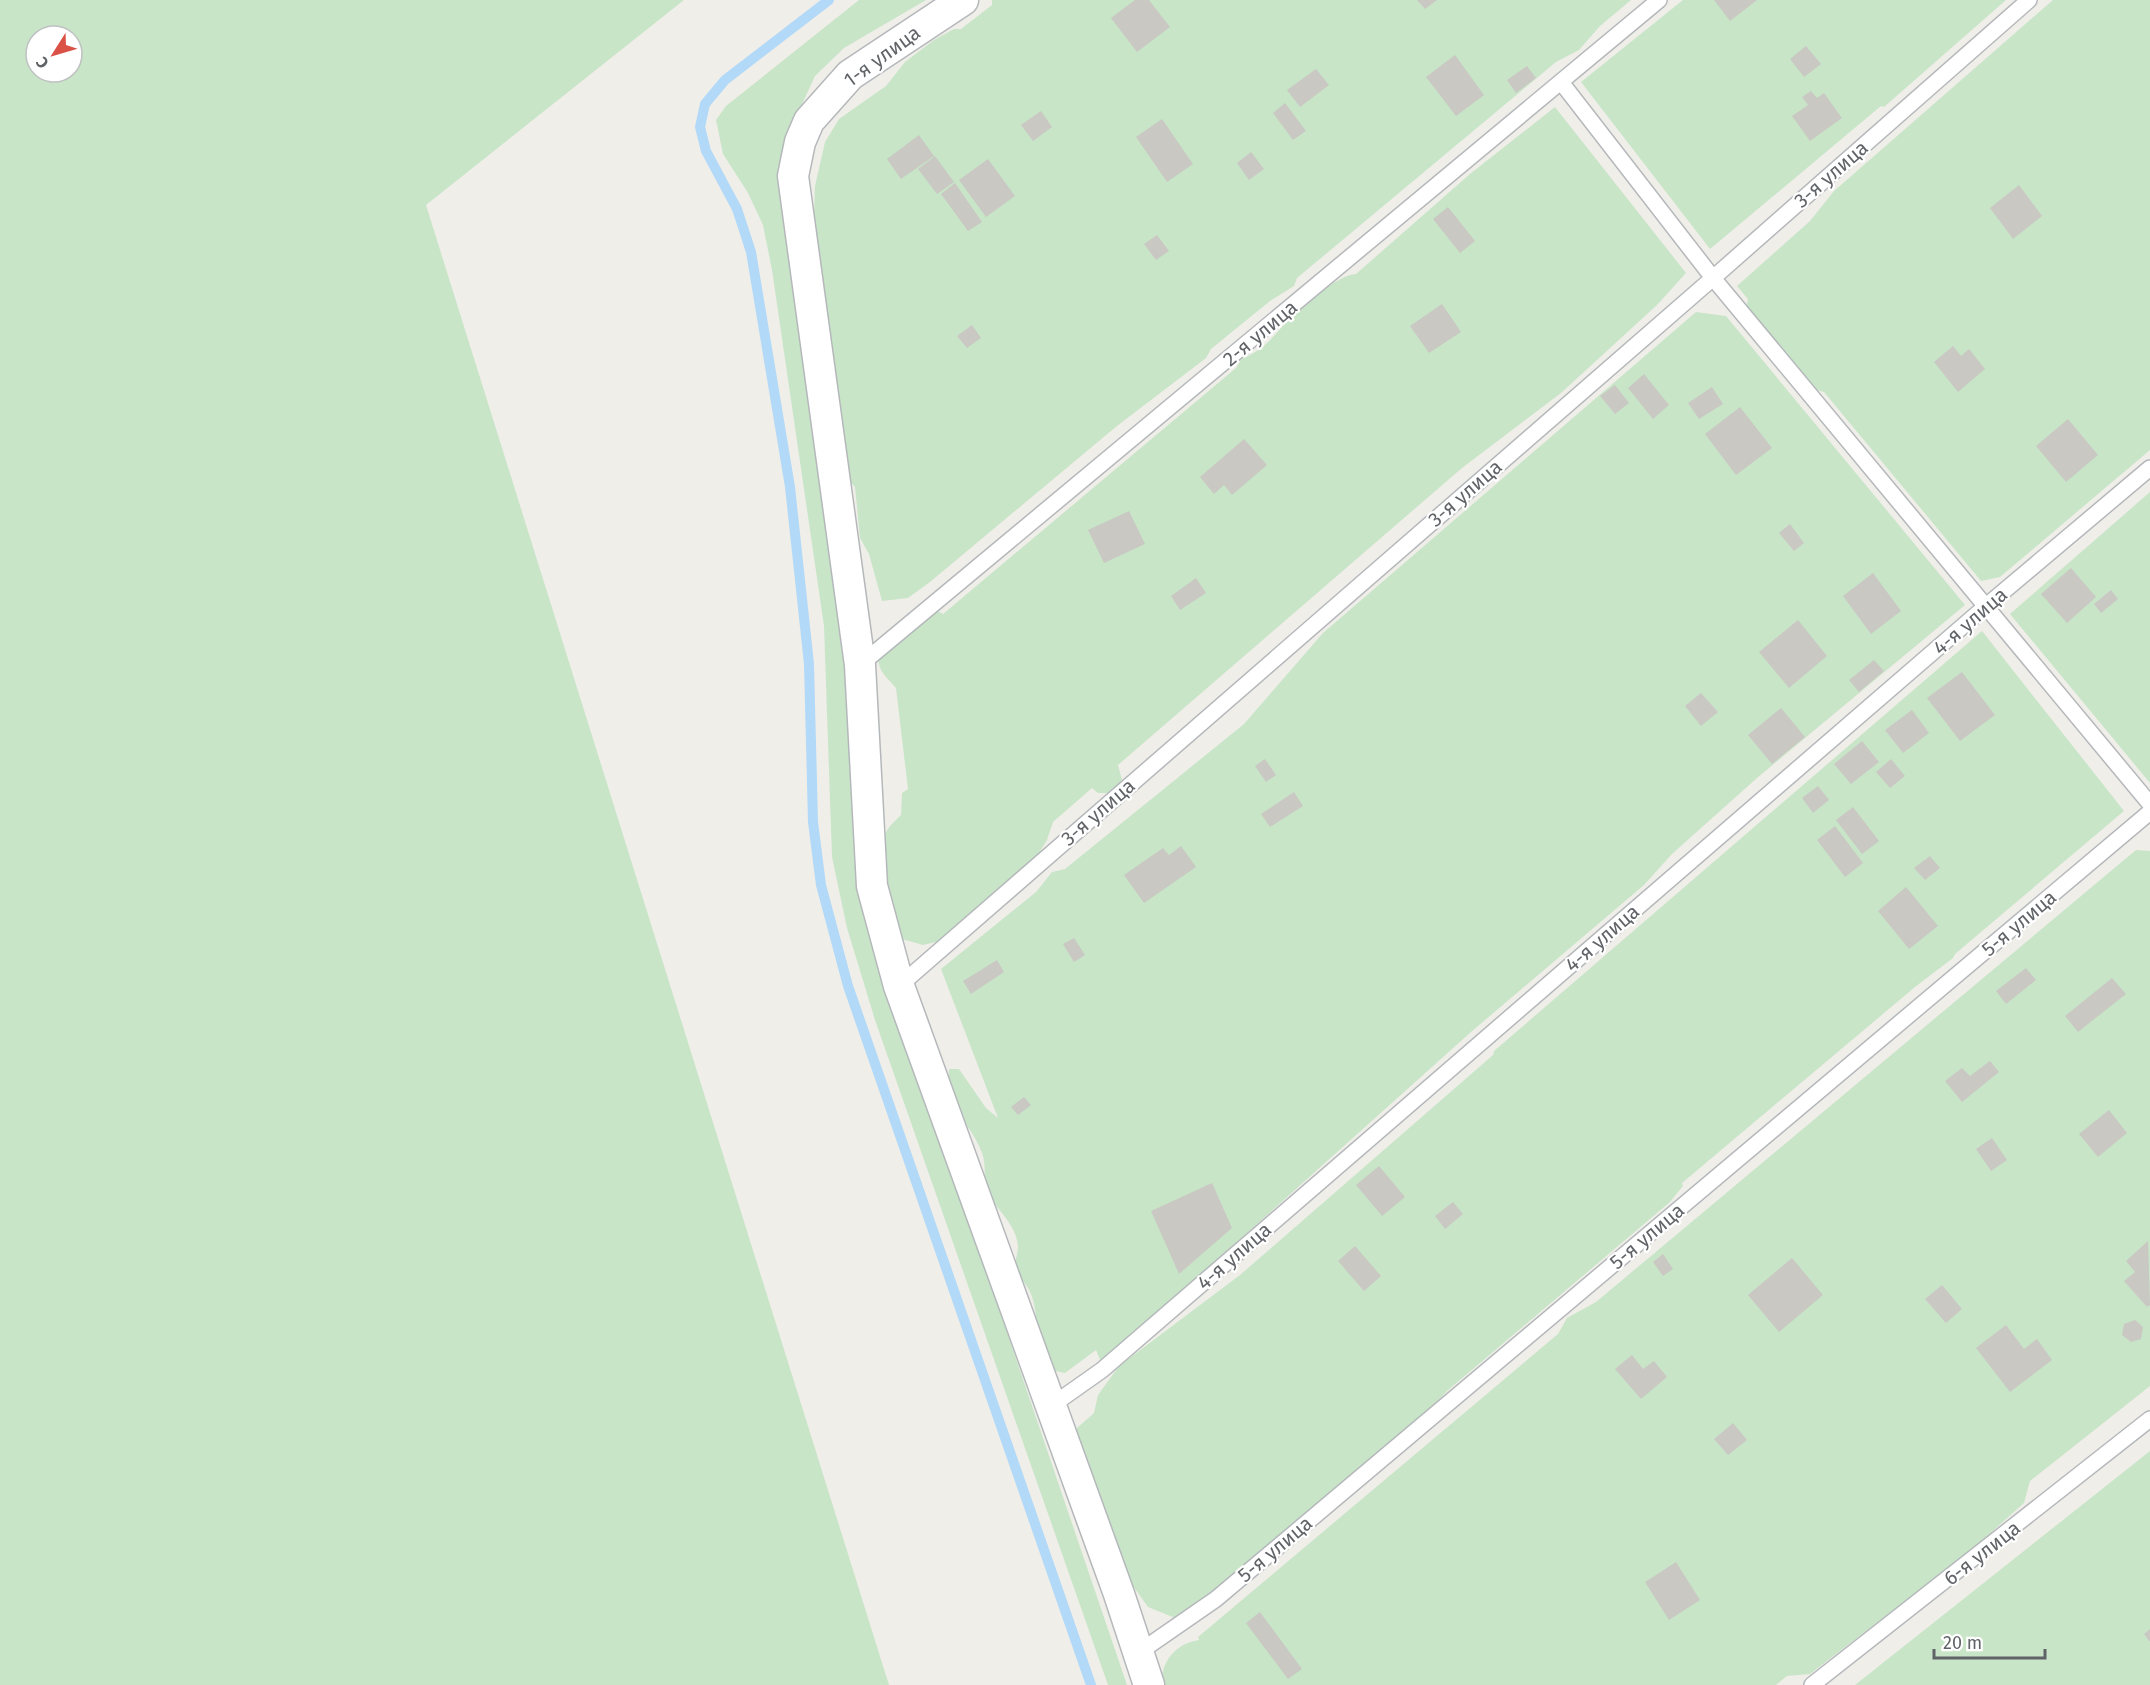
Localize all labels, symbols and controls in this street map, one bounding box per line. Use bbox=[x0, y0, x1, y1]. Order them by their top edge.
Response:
street label: 1-я улица bbox=[839, 20, 925, 92]
north arrow bbox=[24, 24, 84, 84]
text: С bbox=[32, 53, 53, 72]
street label: 3-я улица bbox=[1789, 135, 1873, 213]
street label: 2-я улица bbox=[1218, 295, 1302, 371]
street label: 3-я улица bbox=[1423, 454, 1507, 532]
street label: 4-я улица bbox=[1928, 582, 2012, 660]
street label: 3-я улица bbox=[1056, 773, 1140, 851]
street label: 5-я улица bbox=[1977, 885, 2061, 961]
street label: 4-я улица bbox=[1560, 899, 1644, 977]
street label: 5-я улица bbox=[1605, 1198, 1689, 1274]
street label: 4-я улица bbox=[1192, 1217, 1276, 1295]
street label: 5-я улица bbox=[1233, 1511, 1317, 1587]
street label: 6-я улица bbox=[1939, 1516, 2025, 1590]
scale bar bbox=[1934, 1622, 2045, 1660]
text: 20 m bbox=[1943, 1632, 1982, 1654]

